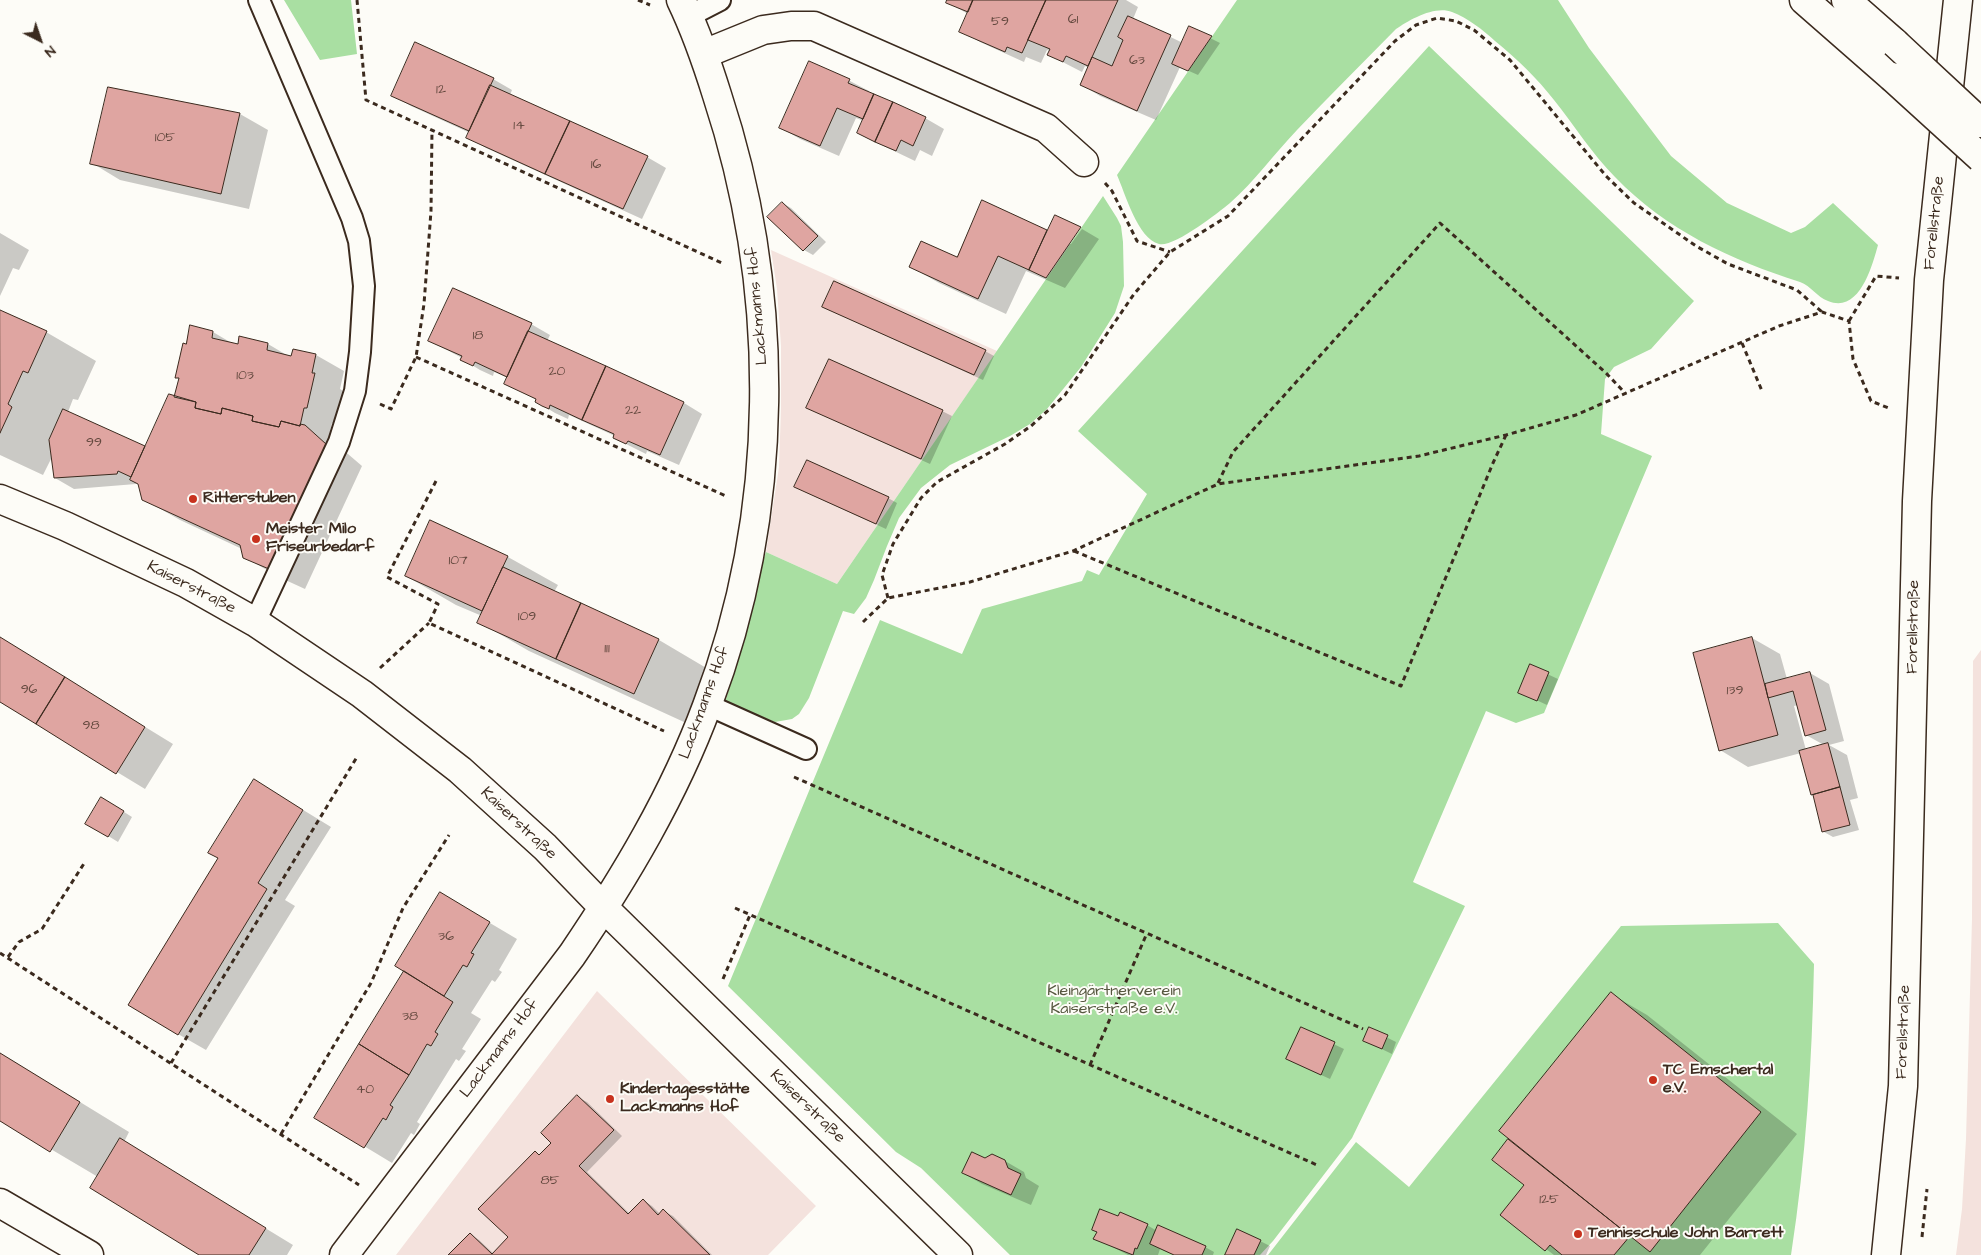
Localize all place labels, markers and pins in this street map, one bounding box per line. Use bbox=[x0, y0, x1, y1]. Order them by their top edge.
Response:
place label: Ritterstuben bbox=[203, 489, 296, 509]
marker: Ritterstuben bbox=[187, 493, 199, 505]
place label: Meister Milo Friseurbedarf bbox=[266, 520, 374, 558]
marker: Meister Milo Friseurbedarf bbox=[250, 533, 262, 545]
place label: TC Emschertal e.V. bbox=[1663, 1061, 1773, 1099]
marker: TC Emschertal e.V. bbox=[1647, 1074, 1659, 1086]
place label: Kindertagesstätte Lackmanns Hof bbox=[620, 1080, 750, 1118]
marker: Kindertagesstätte Lackmanns Hof bbox=[604, 1093, 616, 1105]
place label: Tennisschule John Barrett bbox=[1588, 1224, 1783, 1244]
marker: Tennisschule John Barrett bbox=[1572, 1228, 1584, 1240]

